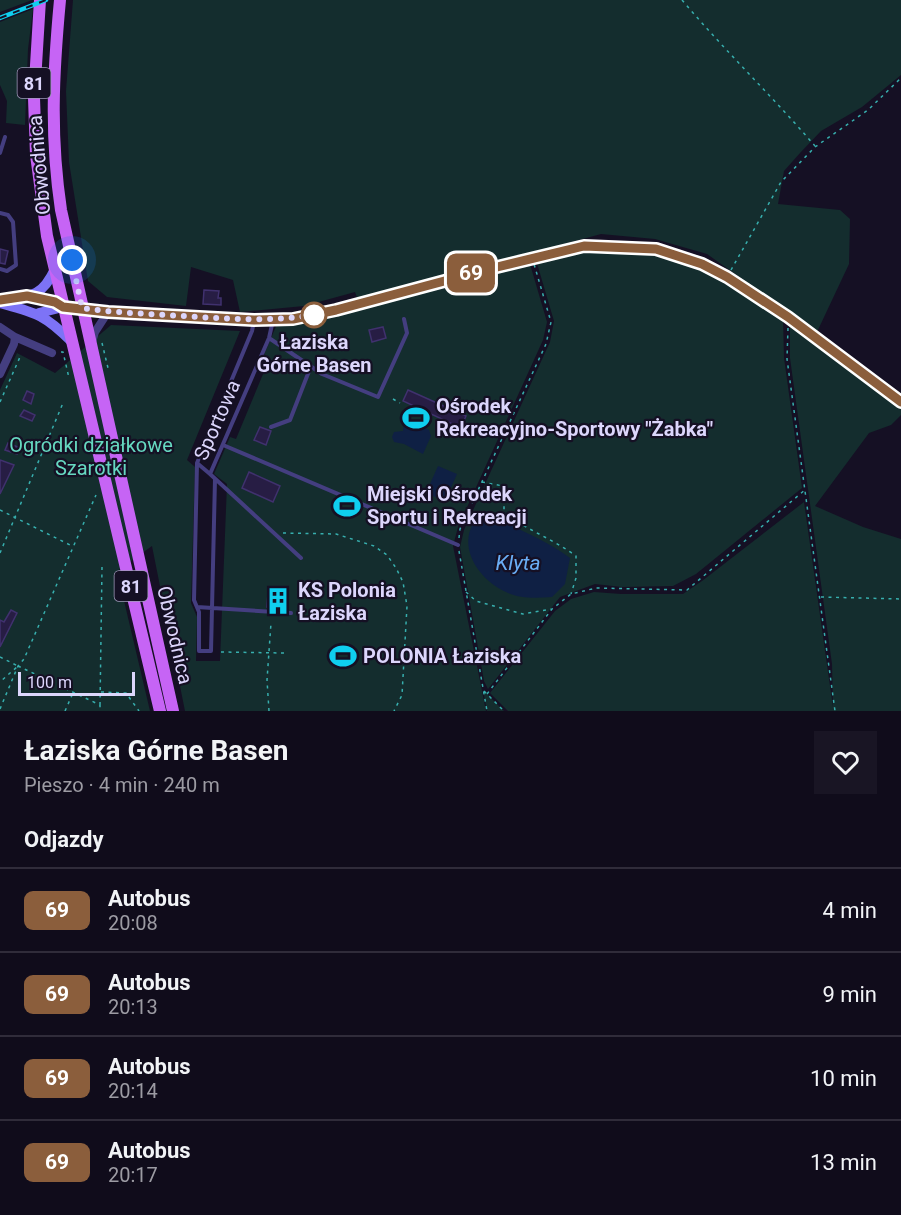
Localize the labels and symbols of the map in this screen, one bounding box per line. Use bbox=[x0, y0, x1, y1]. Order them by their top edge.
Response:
road number: 81 bbox=[18, 68, 51, 98]
street label: Obwodnica bbox=[23, 114, 55, 216]
your location bbox=[57, 245, 87, 275]
line badge: 69 bbox=[444, 254, 498, 292]
marker: Łaziska Górne Basen bbox=[301, 302, 327, 328]
place label: Łaziska Górne Basen bbox=[257, 330, 371, 377]
street label: Sportowa bbox=[189, 376, 245, 464]
place label: Ośrodek Rekreacyjno-Sportowy "Żabka" bbox=[436, 394, 713, 441]
sports icon: Ośrodek Rekreacyjno-Sportowy "Żabka" bbox=[401, 403, 431, 433]
park label: Ogródki działkowe Szarotki bbox=[9, 433, 173, 480]
place label: Miejski Ośrodek Sportu i Rekreacji bbox=[367, 482, 527, 529]
sports icon: Miejski Ośrodek Sportu i Rekreacji bbox=[332, 491, 362, 521]
water label: Klyta bbox=[495, 551, 541, 575]
road number: 81 bbox=[114, 571, 148, 601]
place label: KS Polonia Łaziska bbox=[298, 578, 396, 625]
street label: Obwodnica bbox=[152, 584, 198, 686]
building icon: KS Polonia Łaziska bbox=[263, 586, 293, 616]
sports icon: POLONIA Łaziska bbox=[328, 641, 358, 671]
place label: POLONIA Łaziska bbox=[363, 644, 521, 668]
scale bar bbox=[18, 669, 135, 696]

